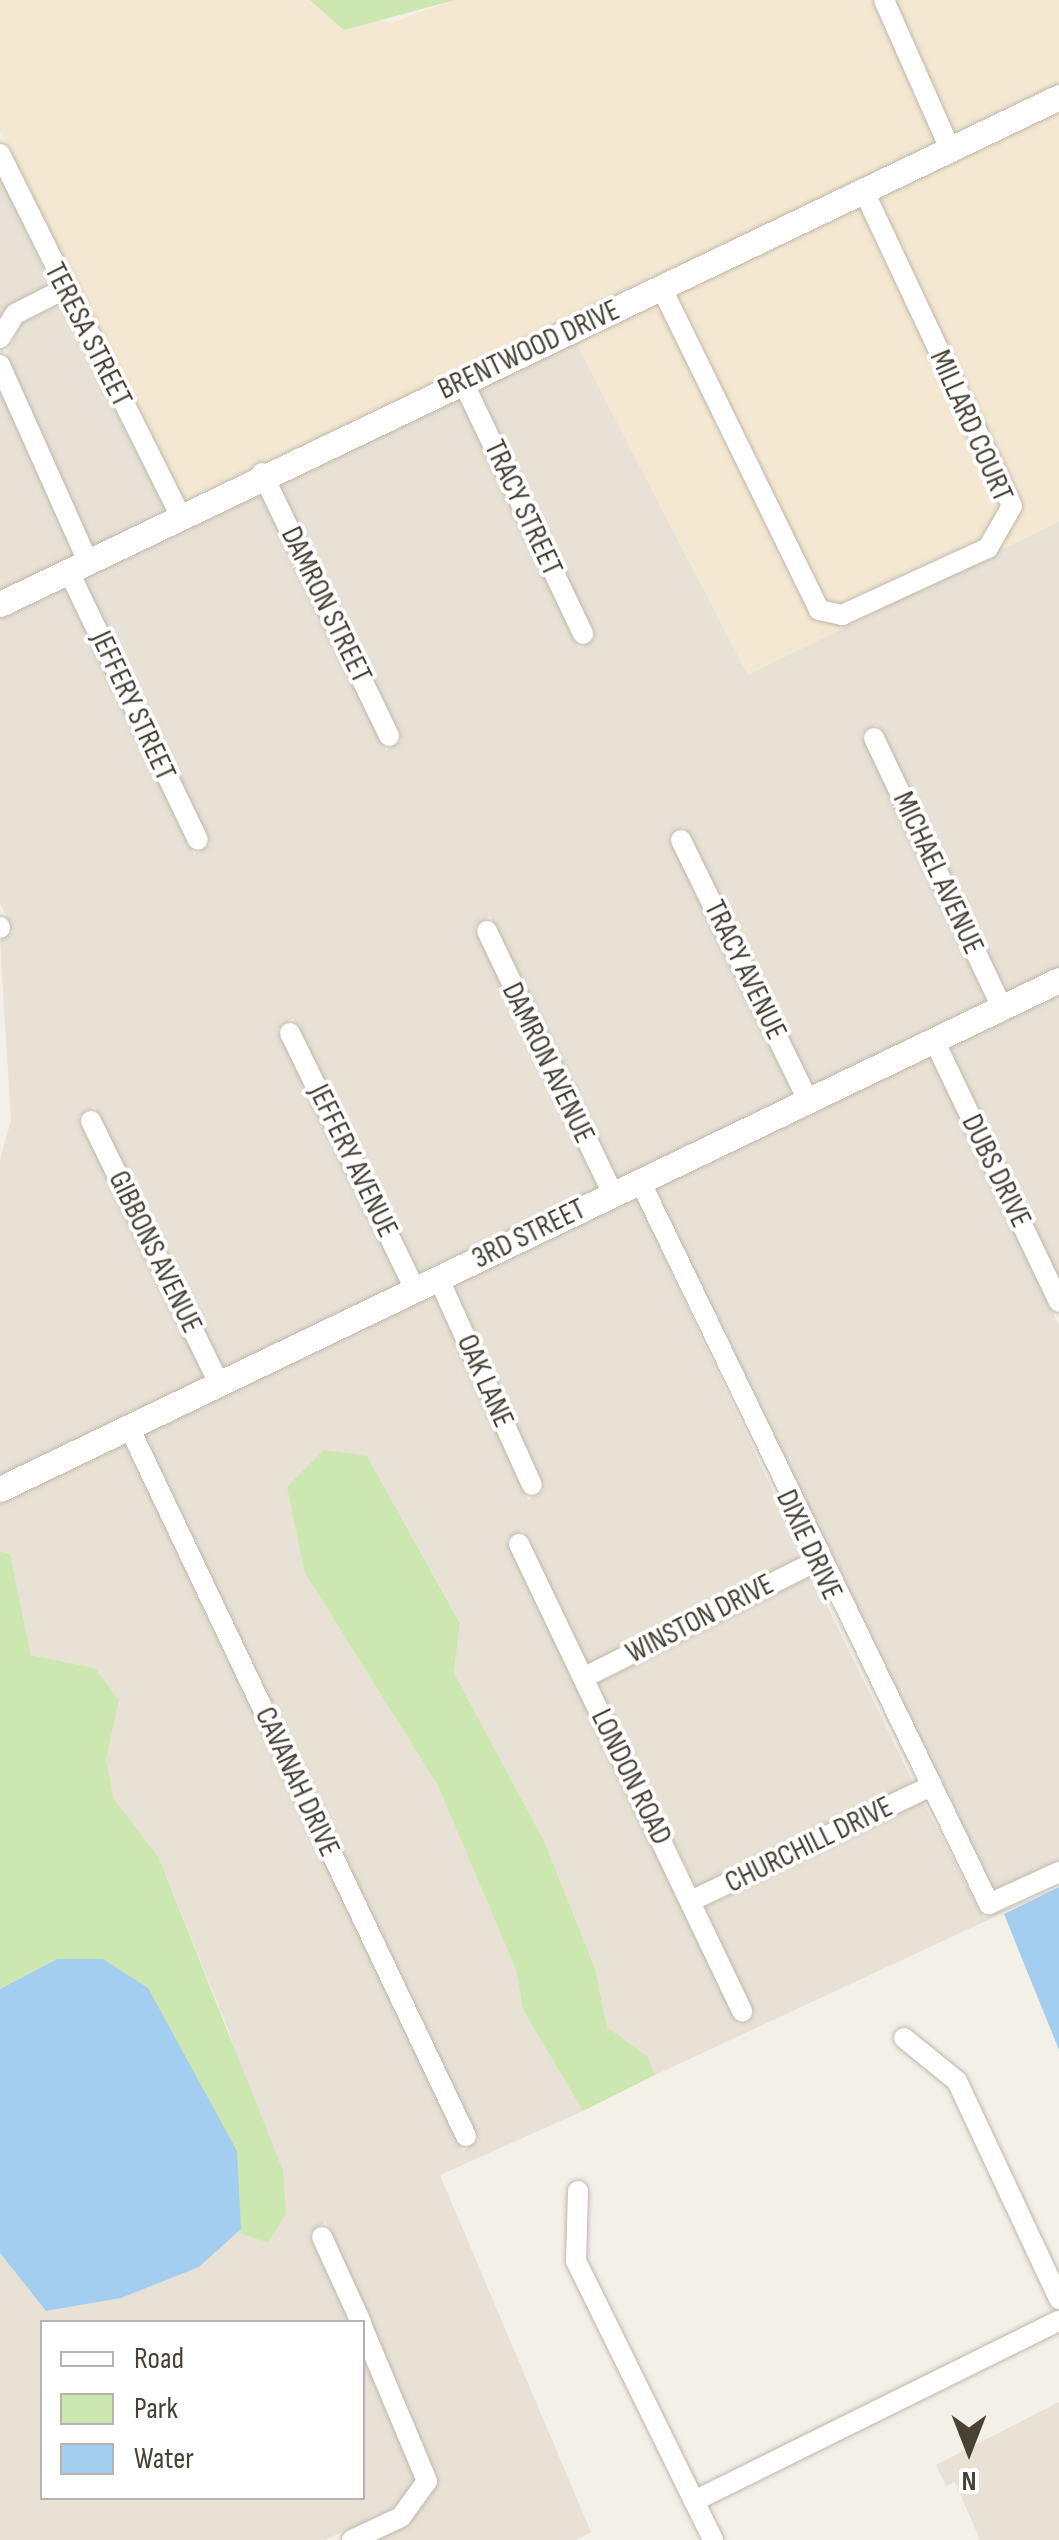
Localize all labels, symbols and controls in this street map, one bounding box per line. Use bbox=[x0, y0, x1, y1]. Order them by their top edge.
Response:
street label: TERESA STREET bbox=[36, 257, 140, 413]
street label: BRENTWOOD DRIVE bbox=[432, 292, 626, 408]
street label: MILLARD COURT bbox=[922, 345, 1020, 507]
street label: TRACY STREET bbox=[476, 434, 570, 582]
street label: DAMRON STREET bbox=[273, 521, 379, 689]
street label: JEFFERY STREET bbox=[83, 626, 183, 786]
street label: MICHAEL AVENUE bbox=[885, 786, 991, 960]
street label: TRACY AVENUE bbox=[696, 895, 794, 1045]
street label: DAMRON AVENUE bbox=[494, 977, 602, 1149]
street label: JEFFERY AVENUE bbox=[301, 1079, 405, 1243]
street label: DUBS DRIVE bbox=[953, 1109, 1039, 1233]
street label: GIBBONS AVENUE bbox=[100, 1165, 210, 1339]
street label: 3RD STREET bbox=[466, 1191, 592, 1277]
street label: OAK LANE bbox=[449, 1329, 521, 1433]
street label: DIXIE DRIVE bbox=[768, 1484, 850, 1606]
street label: WINSTON DRIVE bbox=[620, 1567, 780, 1671]
street label: CAVANAH DRIVE bbox=[247, 1702, 347, 1862]
street label: LONDON ROAD bbox=[583, 1703, 679, 1851]
street label: CHURCHILL DRIVE bbox=[719, 1789, 899, 1901]
legend bbox=[40, 2320, 365, 2500]
text: Road bbox=[134, 2341, 184, 2377]
text: Park bbox=[134, 2391, 178, 2427]
north arrow bbox=[919, 2400, 1019, 2500]
text: Water bbox=[134, 2441, 194, 2477]
text: N bbox=[962, 2464, 976, 2497]

